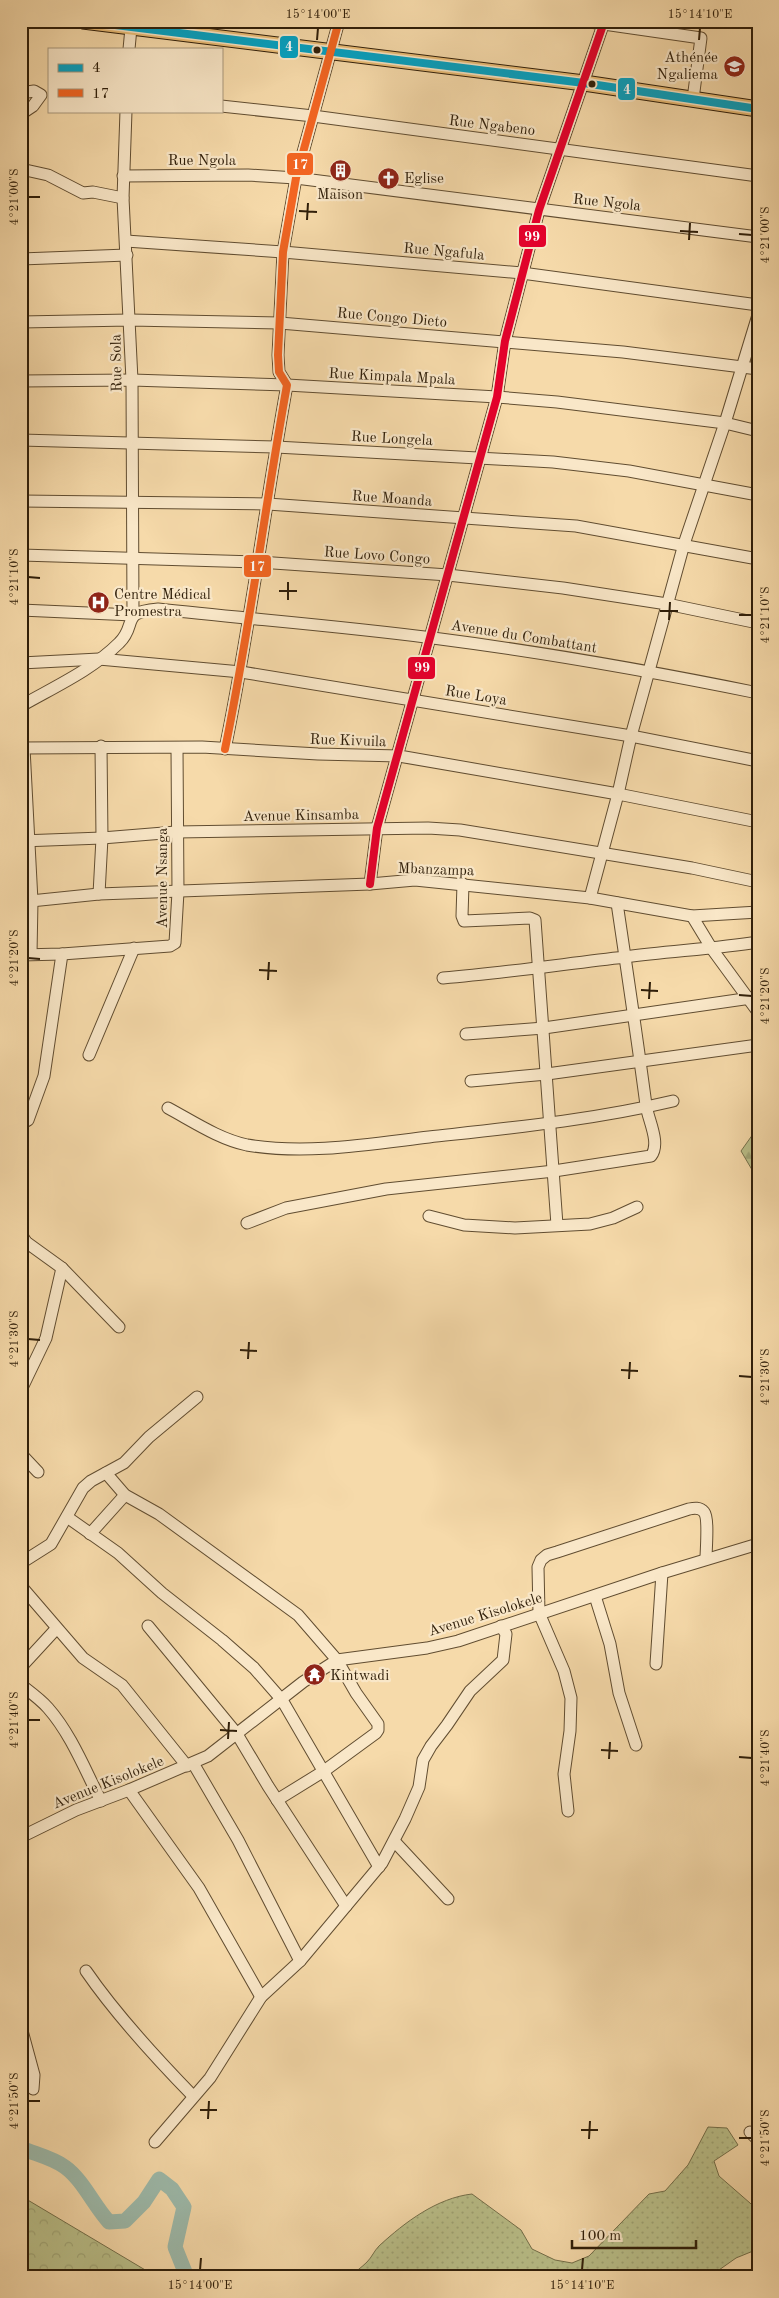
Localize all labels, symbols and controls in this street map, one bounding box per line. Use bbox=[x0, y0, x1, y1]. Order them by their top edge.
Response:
text: 15°14'00"E bbox=[286, 8, 350, 21]
text: 15°14'10"E bbox=[668, 8, 732, 21]
line badge: 4 bbox=[279, 35, 299, 59]
text: 4 bbox=[285, 40, 293, 54]
unlabelled marker bbox=[312, 45, 322, 55]
legend bbox=[48, 48, 222, 112]
place label: Athénée Ngaliema bbox=[657, 51, 719, 83]
school or university icon: Athénée Ngaliema bbox=[722, 54, 746, 78]
text: 4 bbox=[92, 61, 101, 76]
line badge: 4 bbox=[617, 77, 636, 101]
unlabelled marker bbox=[587, 79, 597, 89]
text: 4 bbox=[623, 83, 631, 97]
text: 17 bbox=[92, 87, 109, 102]
street label: Rue Ngabeno bbox=[448, 114, 536, 139]
line badge: 17 bbox=[286, 152, 314, 176]
street label: Rue Ngola bbox=[168, 154, 237, 169]
text: 17 bbox=[292, 158, 308, 172]
building icon: Maison bbox=[328, 159, 352, 183]
church icon: Eglise bbox=[376, 166, 400, 190]
text: 4°21'00"S bbox=[9, 169, 21, 225]
place label: Eglise bbox=[404, 172, 444, 187]
place label: Maison bbox=[317, 188, 363, 203]
street label: Rue Ngola bbox=[572, 192, 642, 215]
text: 4°21'00"S bbox=[760, 207, 772, 263]
line badge: 99 bbox=[518, 224, 547, 248]
text: 99 bbox=[524, 230, 540, 244]
street label: Rue Ngafula bbox=[403, 241, 486, 264]
street label: Rue Congo Dieto bbox=[336, 306, 448, 331]
street label: Rue Sola bbox=[109, 333, 126, 392]
street label: Rue Kimpala Mpala bbox=[328, 367, 456, 388]
street label: Rue Longela bbox=[351, 430, 434, 449]
street label: Rue Moanda bbox=[351, 489, 433, 510]
street label: Rue Lovo Congo bbox=[323, 545, 431, 568]
text: 4°21'10"S bbox=[9, 549, 21, 605]
line badge: 17 bbox=[243, 554, 272, 578]
text: 17 bbox=[249, 560, 265, 574]
text: 4°21'10"S bbox=[760, 587, 772, 643]
place label: Centre Médical Promestra bbox=[114, 588, 211, 620]
hospital icon: Centre Médical Promestra bbox=[86, 591, 110, 615]
street label: Avenue du Combattant bbox=[450, 619, 598, 656]
line badge: 99 bbox=[407, 656, 436, 680]
text: 99 bbox=[414, 661, 430, 675]
street label: Rue Loya bbox=[444, 684, 508, 709]
street label: Rue Kivuila bbox=[309, 733, 387, 750]
street label: Avenue Kinsamba bbox=[243, 808, 360, 825]
street label: Avenue Nsanga bbox=[156, 827, 171, 928]
street label: Mbanzampa bbox=[397, 862, 475, 879]
text: 4°21'20"S bbox=[9, 930, 21, 986]
text: 4°21'20"S bbox=[760, 968, 772, 1024]
text: 4°21'30"S bbox=[9, 1311, 21, 1367]
text: 4°21'30"S bbox=[760, 1349, 772, 1405]
street label: Avenue Kisolokele bbox=[427, 1591, 544, 1640]
temple icon: Kintwadi bbox=[302, 1663, 326, 1687]
place label: Kintwadi bbox=[330, 1669, 389, 1684]
text: 4°21'40"S bbox=[9, 1692, 21, 1748]
text: 4°21'40"S bbox=[760, 1730, 772, 1786]
street label: Avenue Kisolokele bbox=[51, 1754, 166, 1813]
text: 4°21'50"S bbox=[8, 2073, 21, 2129]
text: 4°21'50"S bbox=[759, 2110, 772, 2166]
scale bar bbox=[572, 2218, 695, 2250]
text: 100 m bbox=[579, 2229, 621, 2244]
text: 15°14'00"E bbox=[168, 2279, 232, 2292]
text: 15°14'10"E bbox=[550, 2279, 614, 2292]

